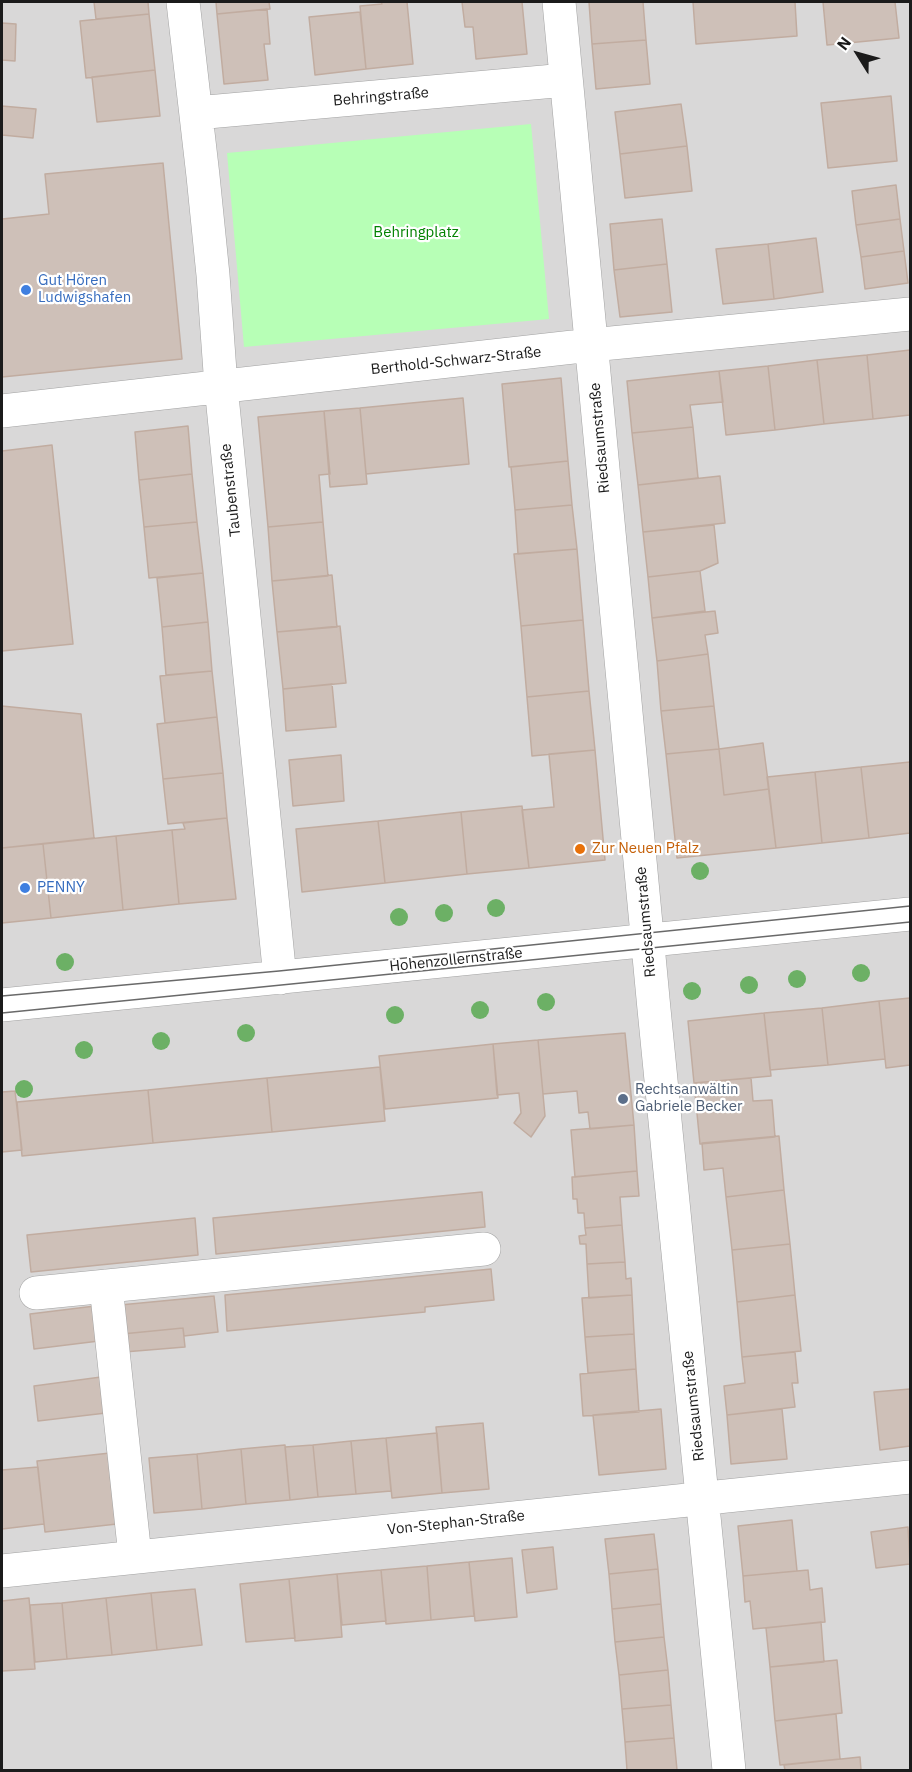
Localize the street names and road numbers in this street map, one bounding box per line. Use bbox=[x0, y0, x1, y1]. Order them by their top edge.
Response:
street label: Behringstraße bbox=[332, 84, 430, 110]
street label: Berthold-Schwarz-Straße bbox=[370, 343, 542, 379]
street label: Riedsaumstraße bbox=[586, 382, 614, 494]
street label: Taubenstraße bbox=[217, 443, 245, 537]
street label: Riedsaumstraße bbox=[632, 866, 660, 978]
street label: Hohenzollernstraße bbox=[389, 944, 523, 976]
street label: Riedsaumstraße bbox=[679, 1350, 709, 1462]
street label: Von-Stephan-Straße bbox=[386, 1507, 526, 1539]

